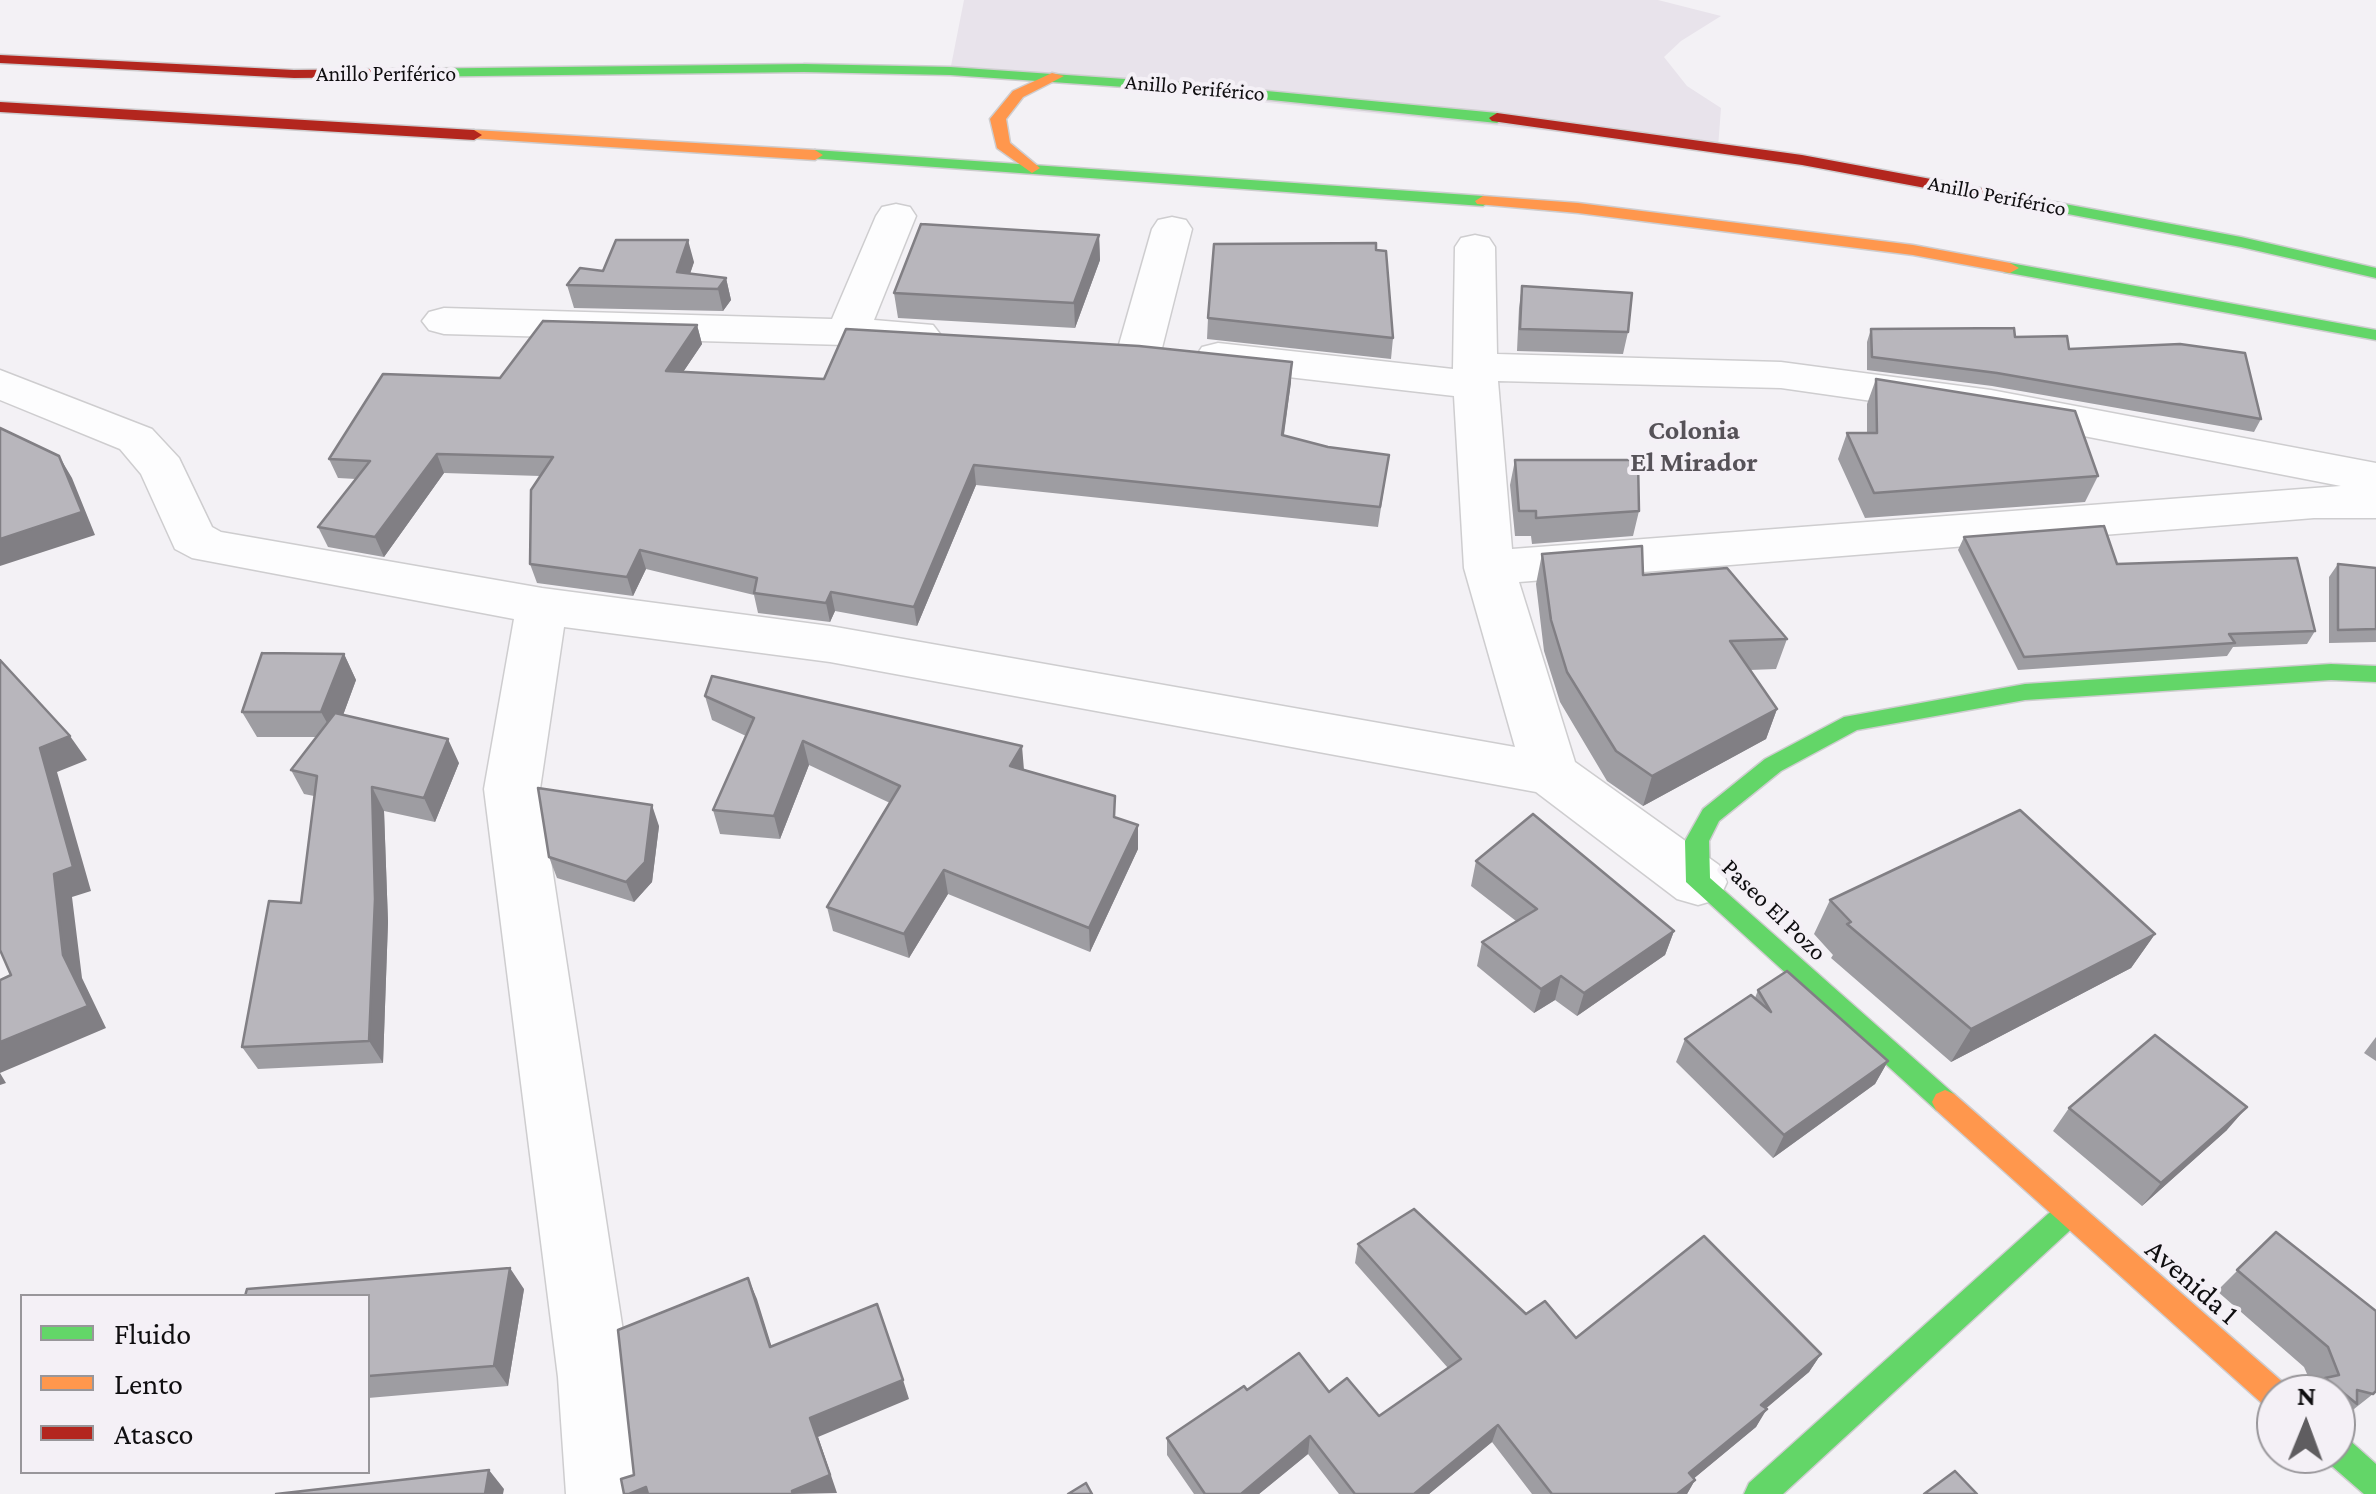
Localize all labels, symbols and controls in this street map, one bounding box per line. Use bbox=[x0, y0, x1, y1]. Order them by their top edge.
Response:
street label: Anillo Periférico bbox=[316, 61, 456, 87]
street label: Anillo Periférico bbox=[1124, 69, 1266, 107]
street label: Anillo Periférico bbox=[1926, 170, 2068, 222]
district label: Colonia El Mirador bbox=[1630, 413, 1758, 479]
street label: Paseo El Pozo bbox=[1715, 853, 1833, 967]
street label: Avenida 1 bbox=[2138, 1232, 2246, 1332]
legend bbox=[20, 1294, 370, 1474]
text: Fluido bbox=[114, 1317, 191, 1350]
text: Lento bbox=[114, 1367, 183, 1400]
north arrow bbox=[2256, 1374, 2356, 1474]
text: N bbox=[2297, 1380, 2316, 1411]
text: Atasco bbox=[114, 1417, 193, 1450]

